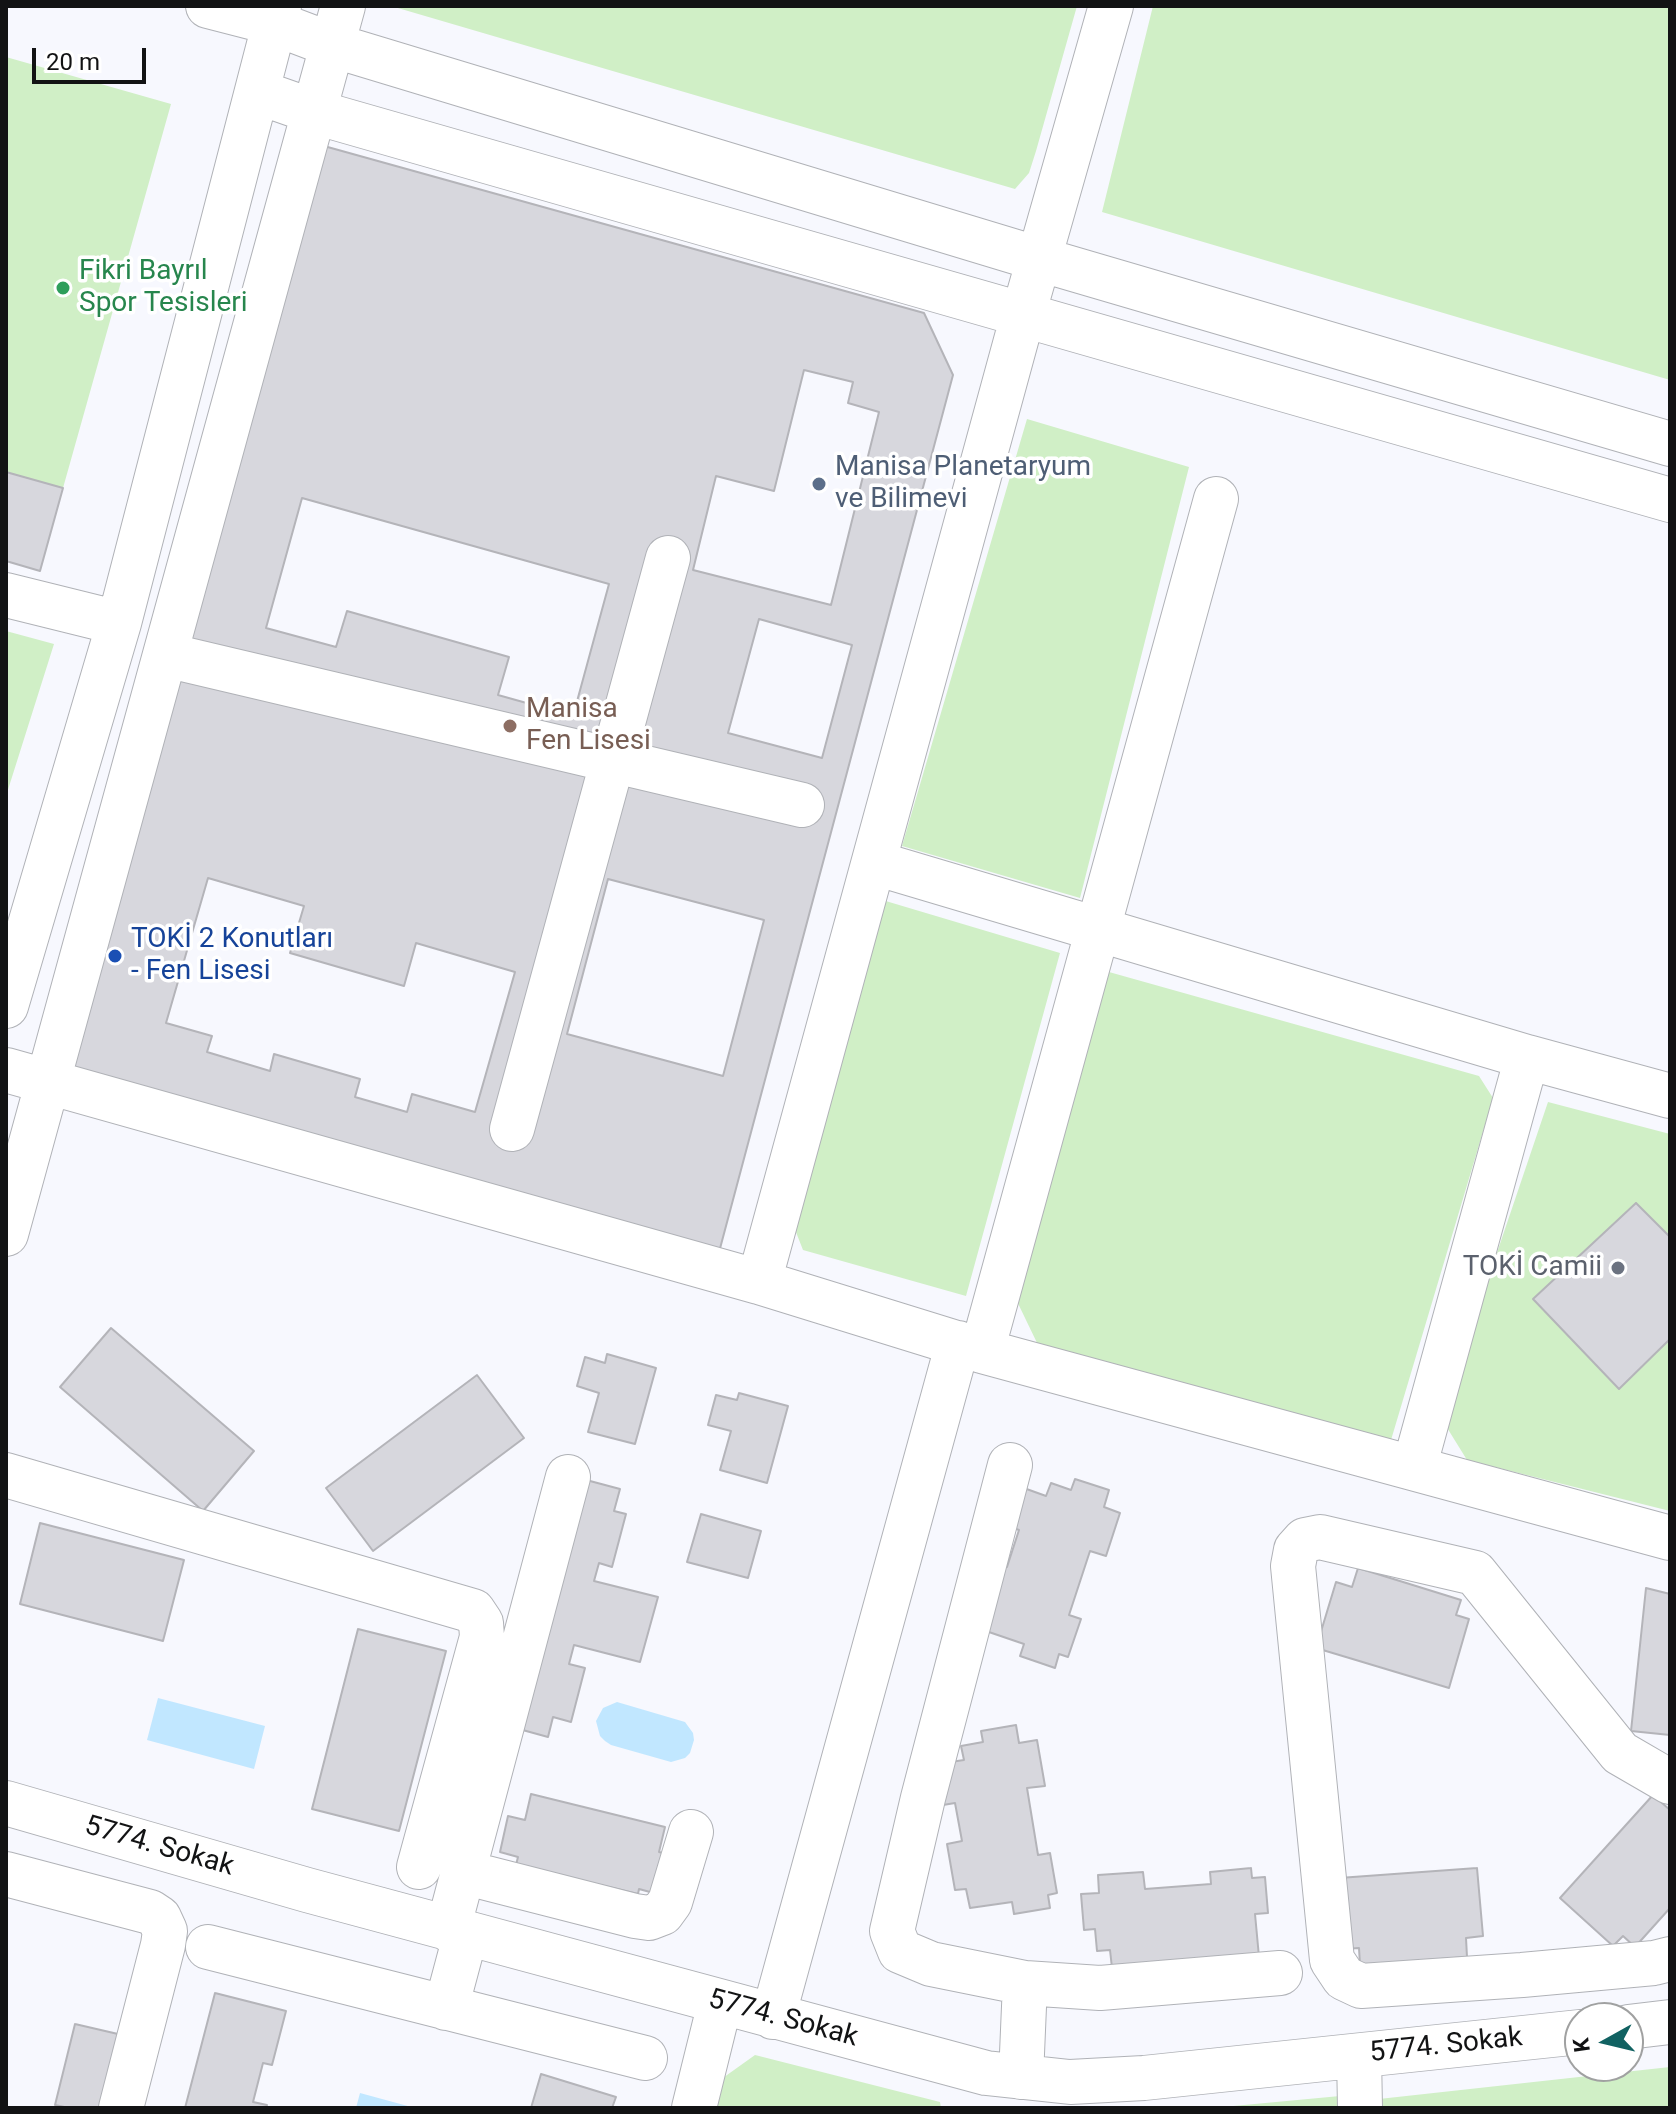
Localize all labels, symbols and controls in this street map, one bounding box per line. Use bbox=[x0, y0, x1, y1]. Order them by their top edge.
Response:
scale bar bbox=[36, 32, 150, 82]
text: 20 m bbox=[46, 48, 100, 76]
place label: Fikri Bayrıl Spor Tesisleri bbox=[79, 255, 248, 321]
marker: Fikri Bayrıl Spor Tesisleri bbox=[54, 279, 72, 297]
place label: Manisa Planetaryum ve Bilimevi bbox=[835, 451, 1091, 517]
marker: Manisa Planetaryum ve Bilimevi bbox=[810, 475, 828, 493]
place label: Manisa Fen Lisesi bbox=[526, 693, 651, 759]
marker: Manisa Fen Lisesi bbox=[501, 717, 519, 735]
place label: TOKİ 2 Konutları - Fen Lisesi bbox=[131, 923, 333, 989]
marker: TOKİ 2 Konutları - Fen Lisesi bbox=[106, 947, 124, 965]
place label: TOKİ Camii bbox=[1463, 1251, 1602, 1285]
marker: TOKİ Camii bbox=[1609, 1259, 1627, 1277]
street label: 5774. Sokak bbox=[81, 1810, 237, 1884]
street label: 5774. Sokak bbox=[705, 1983, 861, 2055]
north arrow bbox=[1564, 2002, 1644, 2082]
street label: 5774. Sokak bbox=[1368, 2021, 1524, 2071]
text: K bbox=[1568, 2036, 1595, 2054]

